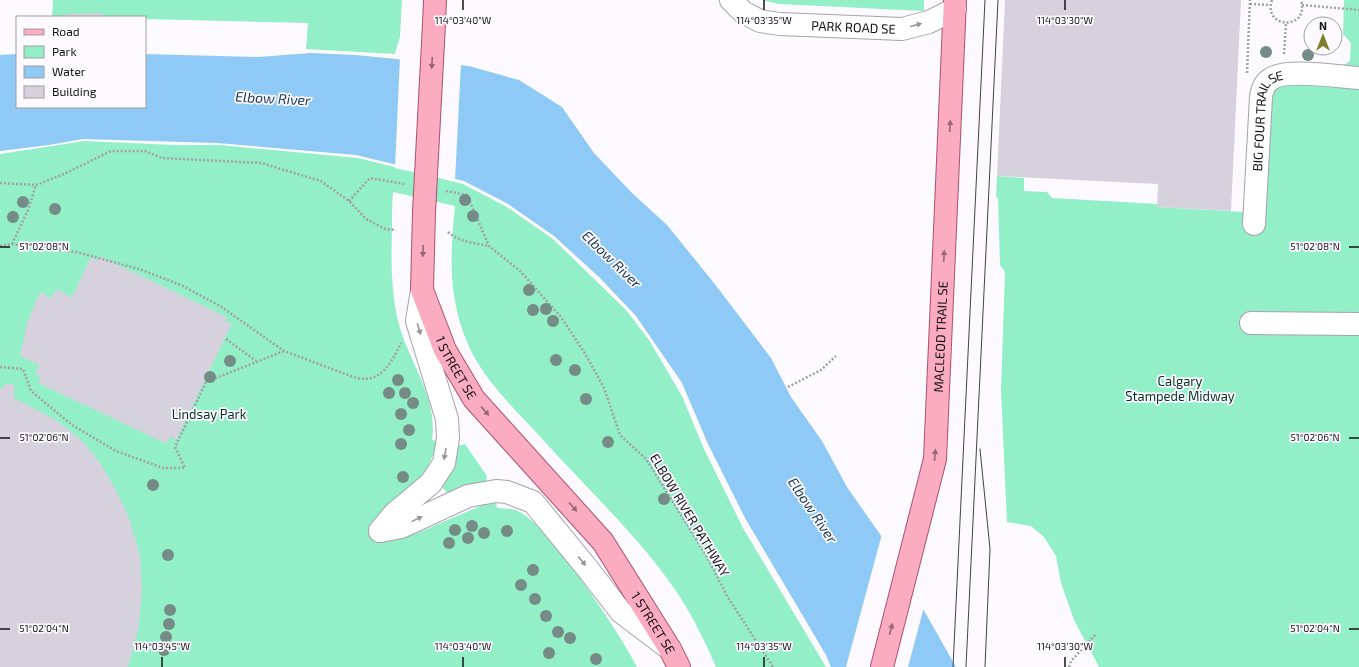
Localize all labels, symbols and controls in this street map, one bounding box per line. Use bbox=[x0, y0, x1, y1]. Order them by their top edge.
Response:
text: 114°03'40"W bbox=[435, 14, 492, 26]
text: 114°03'35"W bbox=[736, 14, 792, 26]
text: 114°03'30"W bbox=[1037, 14, 1094, 26]
legend bbox=[16, 16, 146, 108]
north arrow bbox=[1303, 16, 1343, 56]
street label: PARK ROAD SE bbox=[811, 17, 896, 37]
text: N bbox=[1319, 19, 1327, 32]
one-way arrow bbox=[910, 22, 922, 28]
text: Road bbox=[52, 24, 80, 38]
text: Park bbox=[52, 44, 77, 58]
one-way arrow bbox=[429, 57, 435, 70]
text: Water bbox=[52, 64, 86, 78]
street label: BIG FOUR TRAIL SE bbox=[1249, 67, 1285, 172]
text: Building bbox=[52, 84, 97, 98]
water label: Elbow River bbox=[235, 88, 312, 108]
one-way arrow bbox=[946, 120, 953, 132]
water label: Elbow River bbox=[579, 227, 645, 292]
text: 51°02'08"N bbox=[19, 240, 69, 252]
text: 51°02'08"N bbox=[1290, 240, 1340, 252]
one-way arrow bbox=[420, 245, 427, 257]
one-way arrow bbox=[941, 249, 947, 262]
street label: MACLEOD TRAIL SE bbox=[930, 281, 951, 393]
one-way arrow bbox=[416, 323, 422, 335]
street label: 1 STREET SE bbox=[432, 334, 480, 402]
park label: Calgary Stampede Midway bbox=[1125, 373, 1235, 404]
park label: Lindsay Park bbox=[172, 406, 247, 422]
one-way arrow bbox=[481, 406, 490, 416]
text: 51°02'06"N bbox=[19, 431, 69, 443]
text: 51°02'06"N bbox=[1290, 431, 1340, 443]
one-way arrow bbox=[442, 448, 448, 460]
one-way arrow bbox=[931, 449, 938, 461]
street label: ELBOW RIVER PATHWAY bbox=[647, 450, 733, 580]
water label: Elbow River bbox=[785, 474, 841, 546]
one-way arrow bbox=[568, 502, 577, 512]
one-way arrow bbox=[411, 516, 423, 522]
one-way arrow bbox=[577, 556, 586, 566]
street label: 1 STREET SE bbox=[628, 589, 679, 656]
text: 51°02'04"N bbox=[19, 622, 69, 634]
text: 51°02'04"N bbox=[1290, 622, 1340, 634]
one-way arrow bbox=[889, 623, 895, 636]
text: 114°03'45"W bbox=[134, 640, 190, 652]
text: 114°03'40"W bbox=[435, 640, 492, 652]
text: 114°03'35"W bbox=[736, 640, 792, 652]
text: 114°03'30"W bbox=[1037, 640, 1094, 652]

